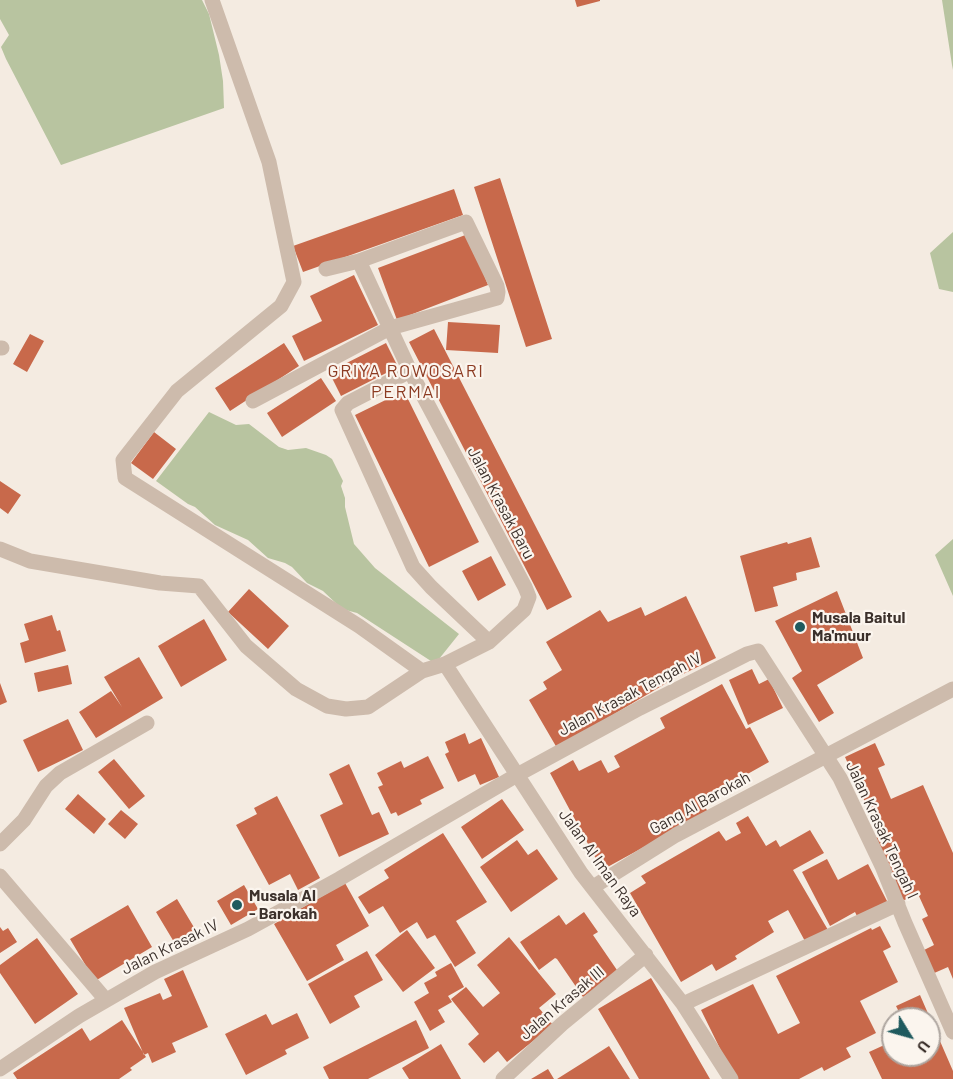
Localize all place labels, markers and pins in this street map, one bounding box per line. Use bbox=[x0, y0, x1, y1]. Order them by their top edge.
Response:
place label: Musala Baitul Ma'muur bbox=[812, 608, 905, 646]
marker: Musala Baitul Ma'muur bbox=[793, 620, 807, 634]
place label: Musala Al - Barokah bbox=[249, 886, 317, 924]
marker: Musala Al - Barokah bbox=[230, 898, 244, 912]

